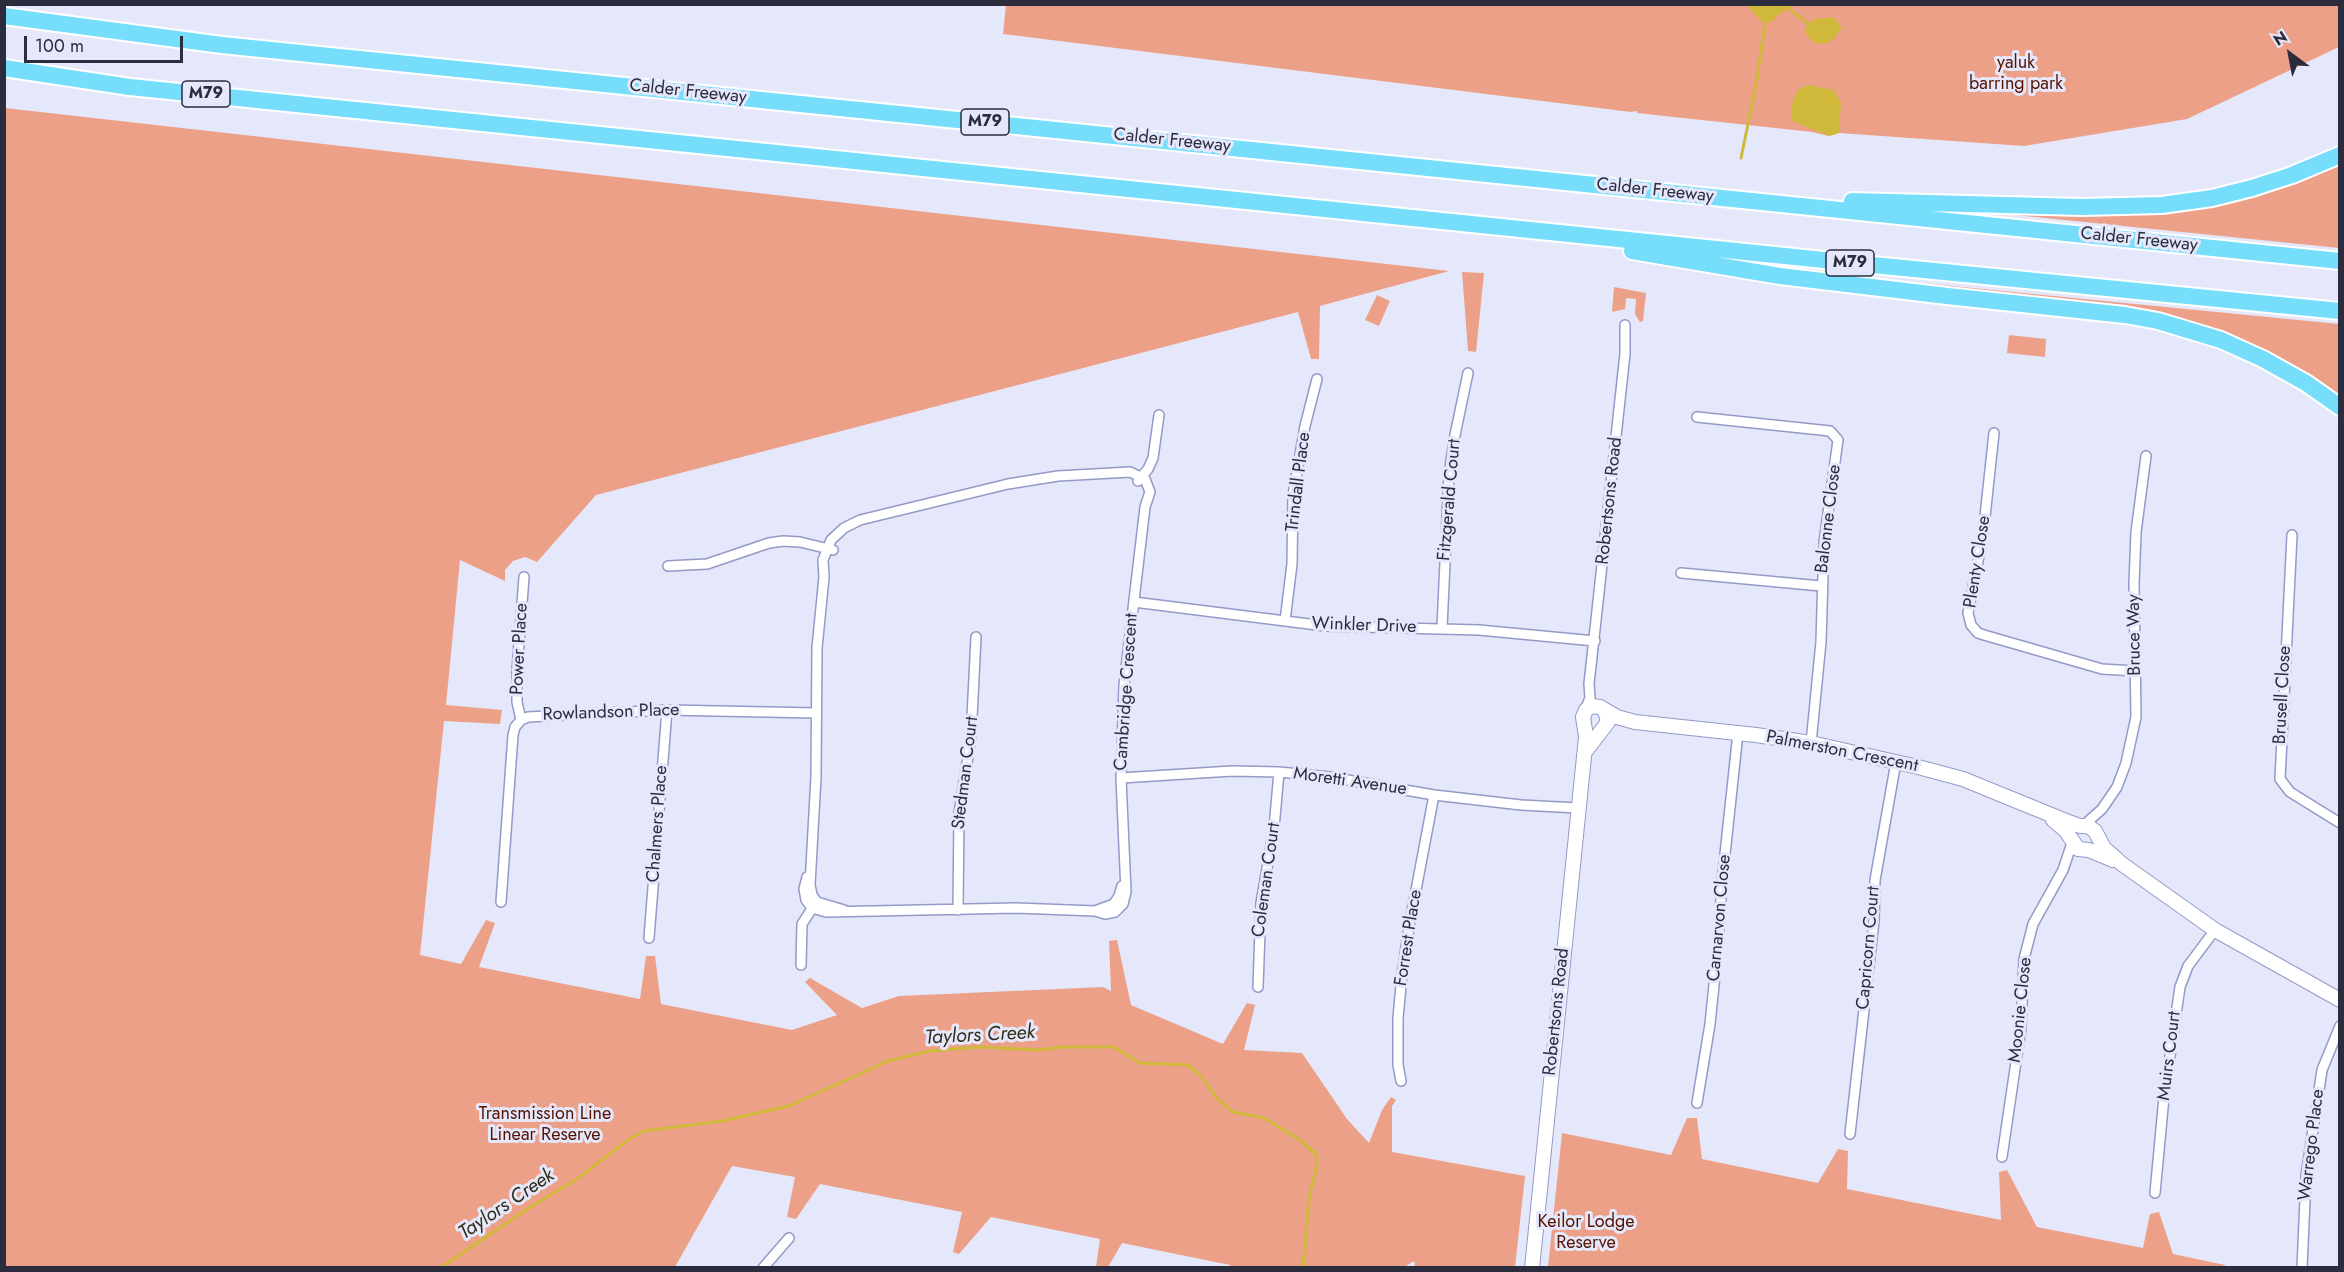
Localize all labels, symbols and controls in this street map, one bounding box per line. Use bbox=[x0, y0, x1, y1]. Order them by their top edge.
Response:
scale bar bbox=[27, 24, 186, 62]
north arrow bbox=[2260, 24, 2320, 84]
text: N bbox=[2269, 25, 2292, 51]
text: 100 m bbox=[35, 33, 84, 59]
park label: yaluk barring park bbox=[1969, 53, 2063, 96]
street label: Calder Freeway bbox=[628, 75, 748, 109]
road number: M79 bbox=[182, 81, 230, 107]
road number: M79 bbox=[961, 109, 1009, 135]
street label: Calder Freeway bbox=[1112, 124, 1232, 158]
street label: Calder Freeway bbox=[1595, 174, 1715, 208]
street label: Calder Freeway bbox=[2079, 223, 2199, 257]
road number: M79 bbox=[1826, 250, 1874, 276]
street label: Trindall Place bbox=[1282, 431, 1316, 533]
street label: Robertsons Road bbox=[1593, 436, 1627, 566]
street label: Fitzgerald Court bbox=[1434, 438, 1466, 562]
street label: Balonne Close bbox=[1812, 464, 1846, 574]
street label: Plenty Close bbox=[1960, 514, 1996, 610]
street label: Bruce Way bbox=[2123, 594, 2147, 676]
street label: Power Place bbox=[507, 602, 533, 696]
street label: Cambridge Crescent bbox=[1111, 613, 1143, 771]
street label: Winkler Drive bbox=[1311, 613, 1417, 639]
street label: Brusell Close bbox=[2270, 645, 2296, 745]
street label: Rowlandson Place bbox=[542, 700, 680, 726]
street label: Stedman Court bbox=[948, 715, 984, 831]
street label: Palmerston Crescent bbox=[1764, 727, 1920, 777]
street label: Moretti Avenue bbox=[1292, 763, 1408, 801]
street label: Chalmers Place bbox=[643, 765, 673, 883]
street label: Coleman Court bbox=[1248, 821, 1286, 939]
street label: Carnarvon Close bbox=[1704, 854, 1736, 982]
street label: Capricorn Court bbox=[1853, 885, 1885, 1011]
street label: Forrest Place bbox=[1391, 888, 1427, 988]
street label: Robertsons Road bbox=[1540, 947, 1574, 1077]
street label: Moonie Close bbox=[2005, 956, 2037, 1064]
street label: Muirs Court bbox=[2154, 1010, 2186, 1102]
water label: Taylors Creek bbox=[924, 1021, 1036, 1051]
street label: Warrego Place bbox=[2294, 1088, 2330, 1202]
park label: Transmission Line Linear Reserve bbox=[479, 1104, 611, 1146]
water label: Taylors Creek bbox=[455, 1164, 559, 1246]
park label: Keilor Lodge Reserve bbox=[1538, 1212, 1634, 1254]

